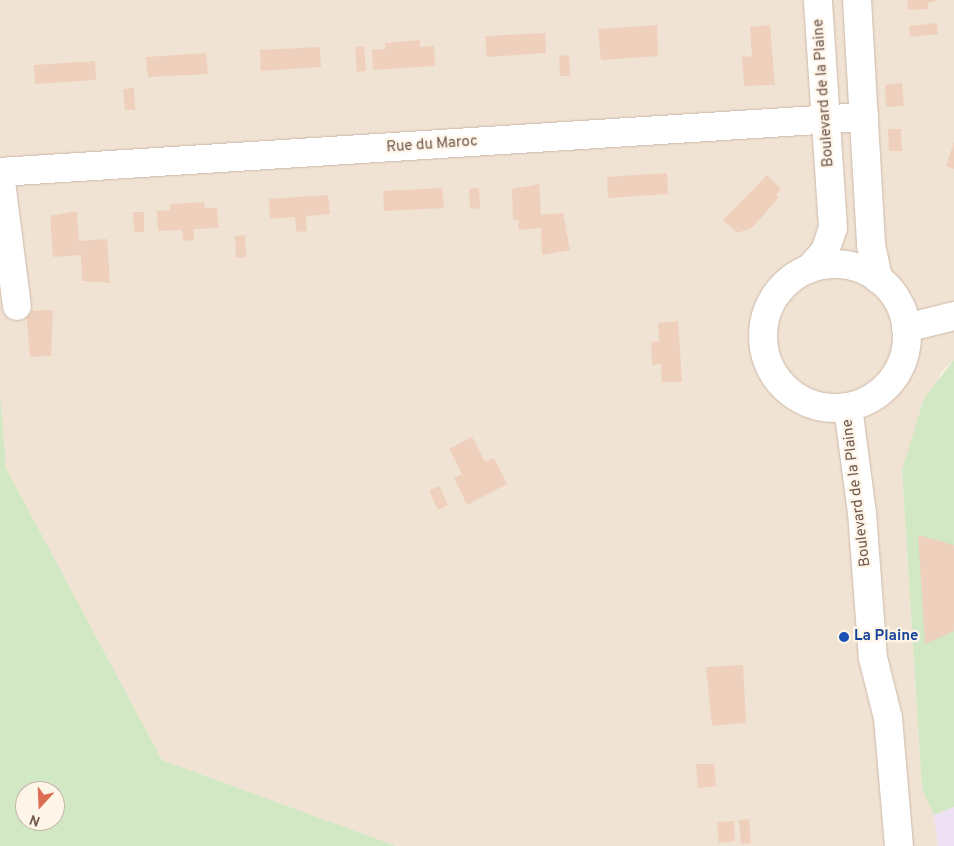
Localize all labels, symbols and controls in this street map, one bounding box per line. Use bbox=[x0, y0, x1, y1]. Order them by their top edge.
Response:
street label: Boulevard de la Plaine bbox=[810, 18, 838, 168]
street label: Rue du Maroc bbox=[386, 133, 478, 157]
street label: Boulevard de la Plaine bbox=[839, 418, 875, 568]
place label: La Plaine bbox=[854, 628, 918, 646]
marker: La Plaine bbox=[838, 631, 850, 643]
north arrow bbox=[15, 781, 65, 831]
text: N bbox=[27, 810, 43, 829]

